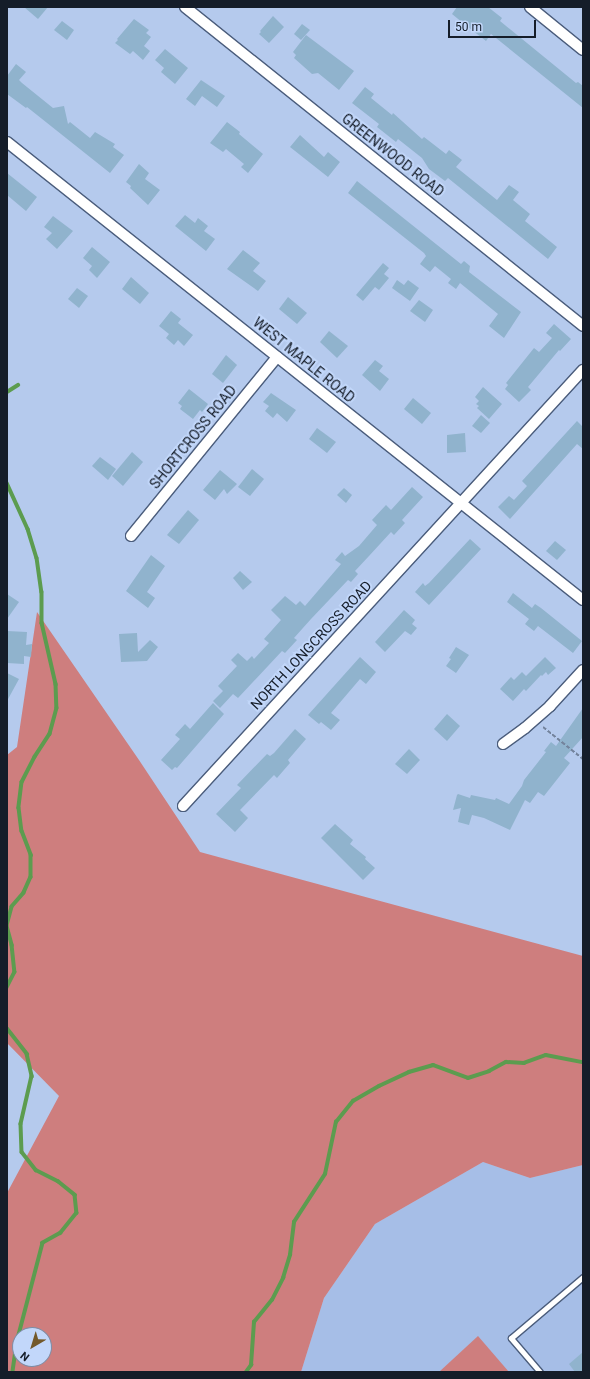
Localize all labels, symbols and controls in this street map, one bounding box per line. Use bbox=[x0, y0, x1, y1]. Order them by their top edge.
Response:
scale bar bbox=[450, 12, 538, 38]
text: 50 m bbox=[455, 20, 482, 34]
street label: GREENWOOD ROAD bbox=[339, 110, 447, 200]
street label: WEST MAPLE ROAD bbox=[250, 314, 358, 406]
street label: SHORTCROSS ROAD bbox=[146, 382, 240, 492]
street label: NORTH LONGCROSS ROAD bbox=[247, 577, 375, 713]
north arrow bbox=[12, 1327, 52, 1367]
text: N bbox=[18, 1349, 32, 1364]

